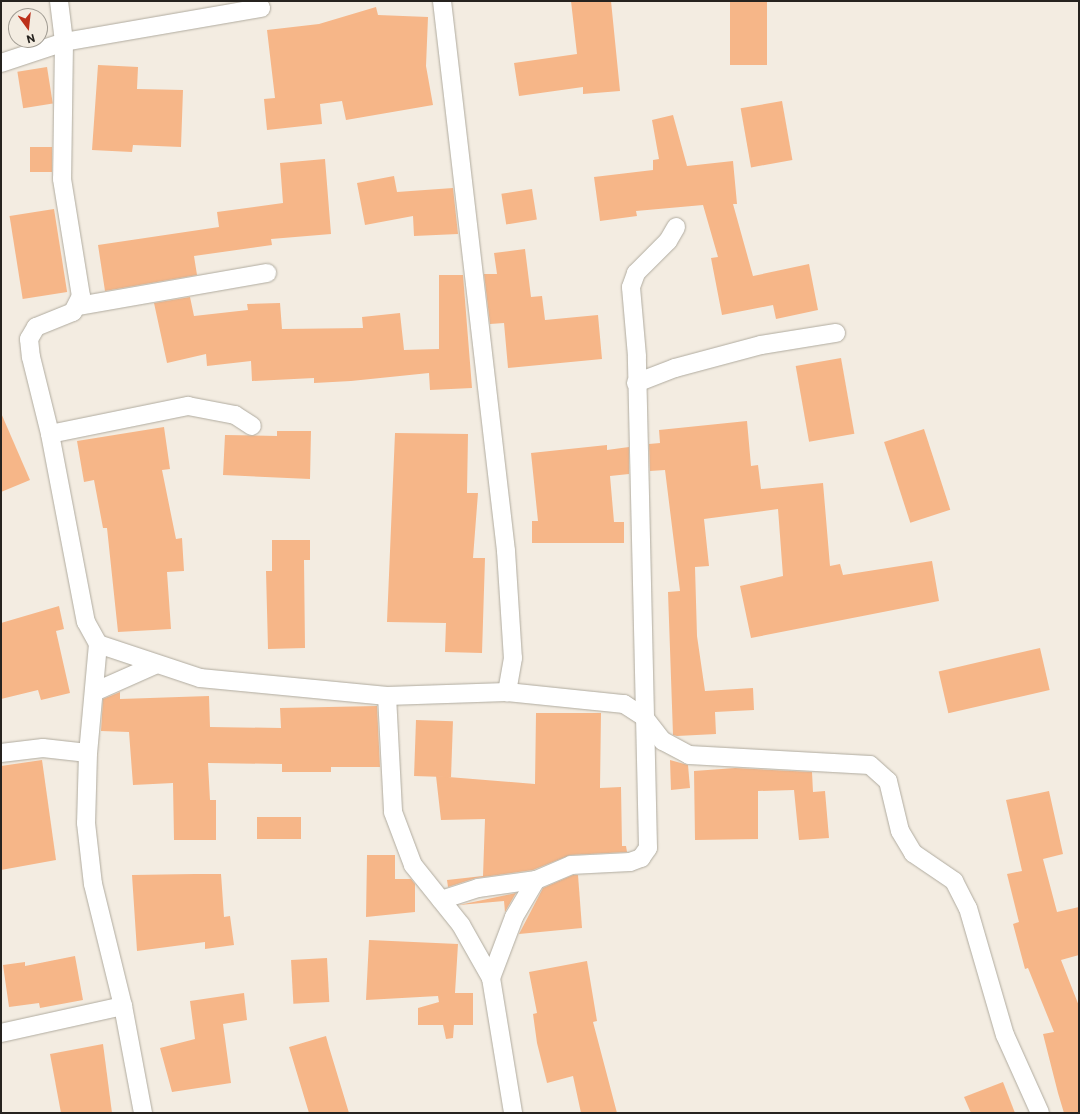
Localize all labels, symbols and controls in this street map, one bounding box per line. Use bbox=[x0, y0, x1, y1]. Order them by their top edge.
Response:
north arrow bbox=[8, 8, 48, 48]
text: N bbox=[25, 32, 37, 46]

